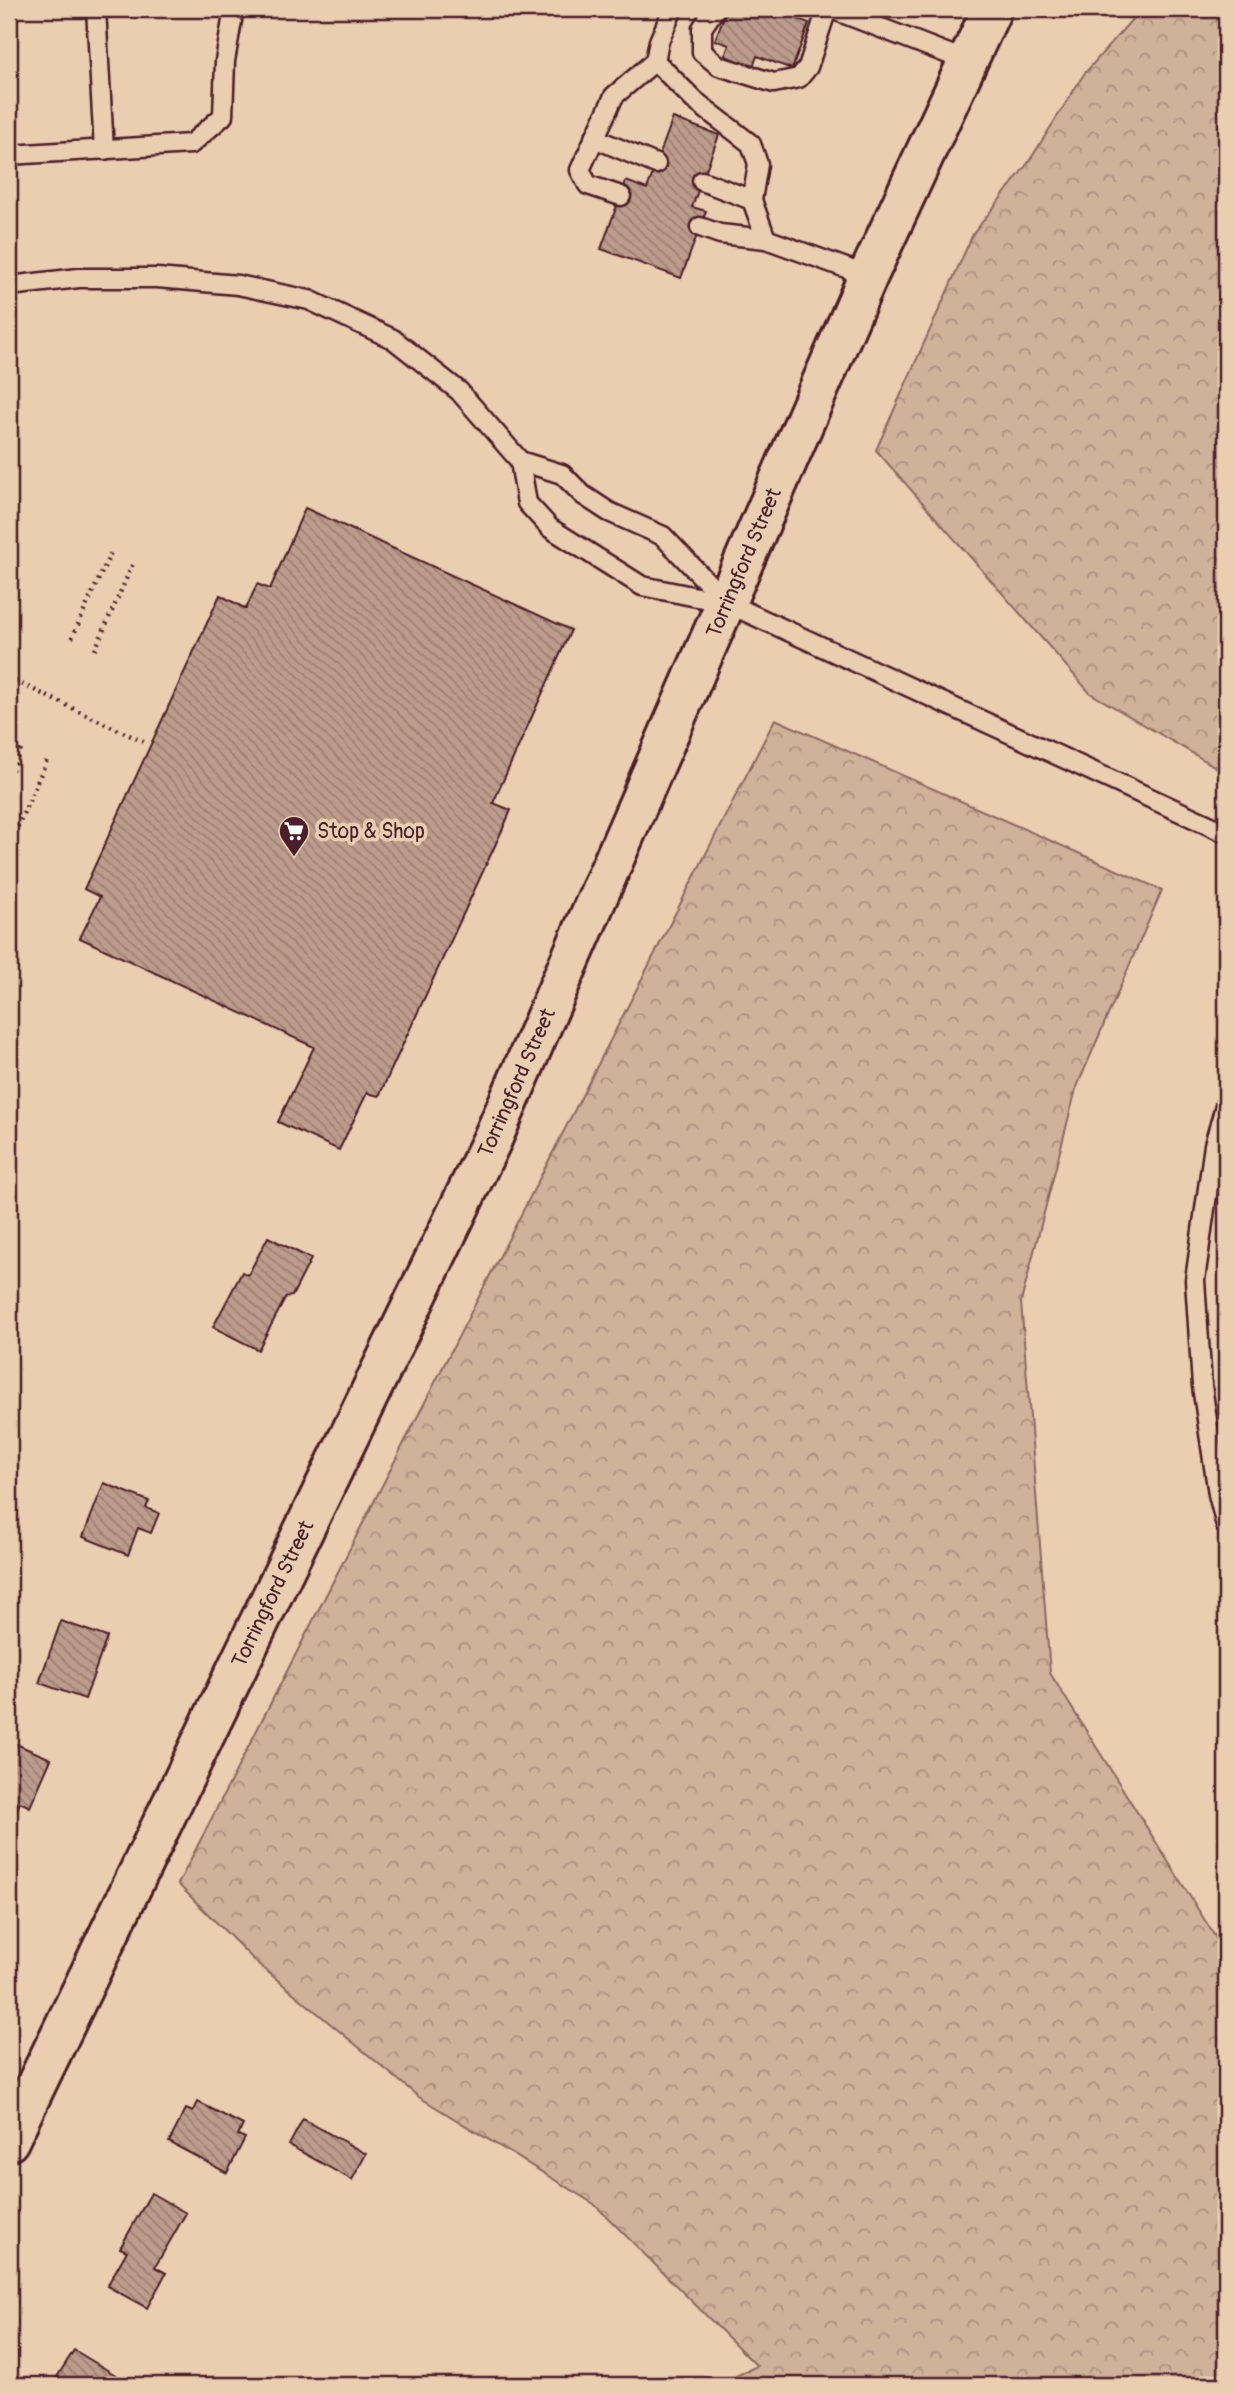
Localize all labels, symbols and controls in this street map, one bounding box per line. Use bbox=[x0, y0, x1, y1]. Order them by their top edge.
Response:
street label: Torringford Street bbox=[700, 483, 788, 642]
supermarket icon: Stop & Shop bbox=[277, 814, 311, 858]
place label: Stop & Shop bbox=[317, 818, 425, 845]
street label: Torringford Street bbox=[472, 1004, 562, 1162]
street label: Torringford Street bbox=[226, 1516, 321, 1672]

